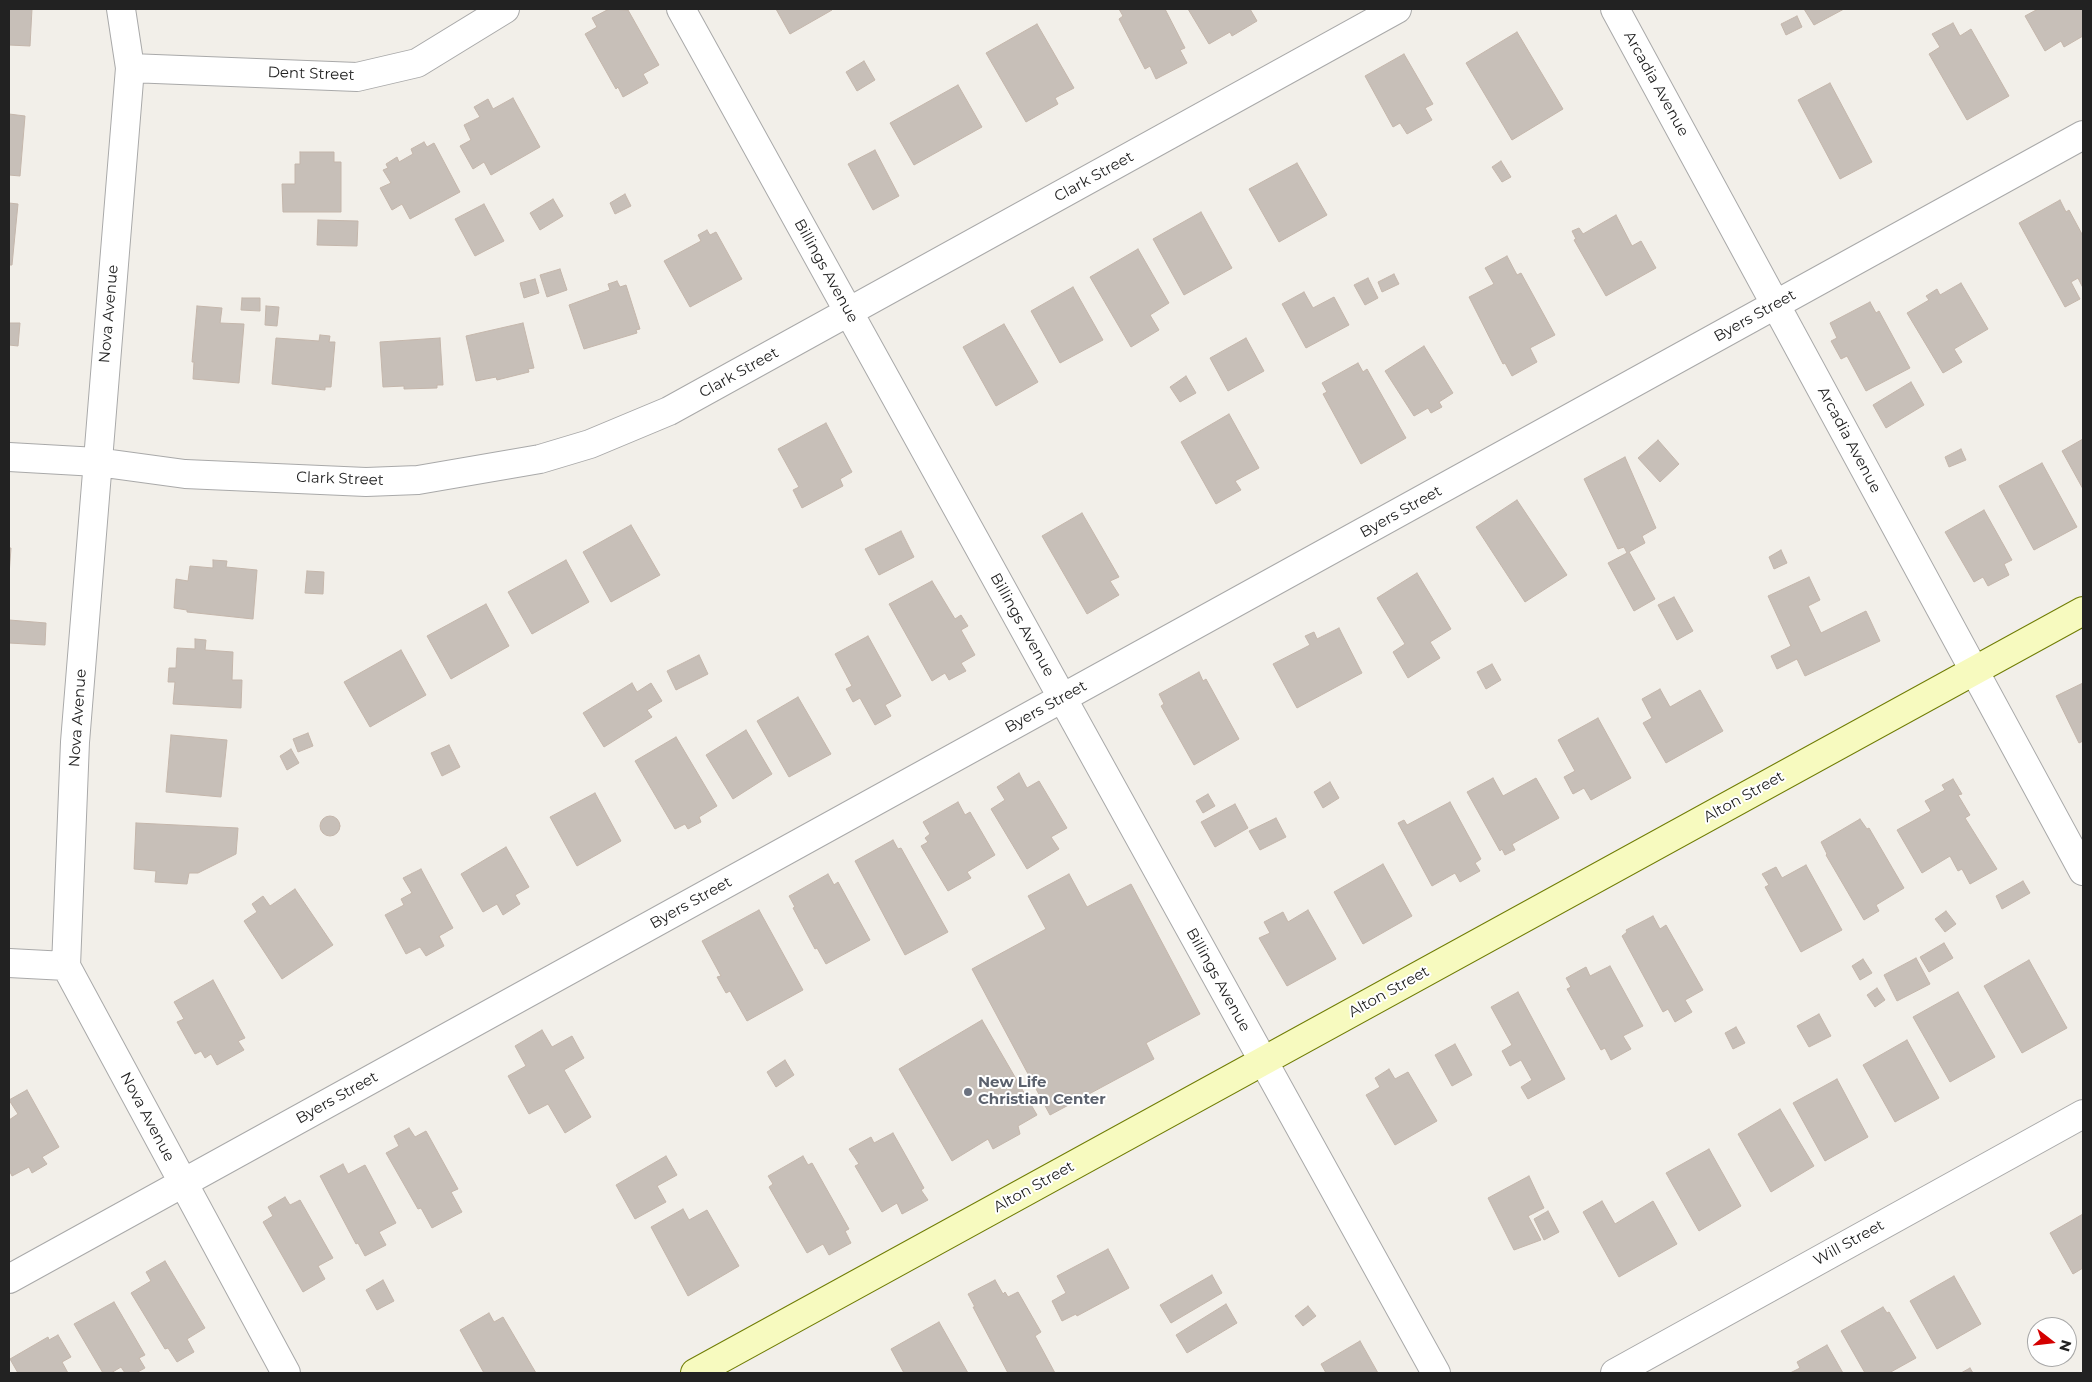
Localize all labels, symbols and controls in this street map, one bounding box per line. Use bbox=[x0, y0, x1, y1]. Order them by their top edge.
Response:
street label: Arcadia Avenue bbox=[1620, 28, 1692, 140]
street label: Dent Street bbox=[267, 63, 355, 85]
street label: Clark Street bbox=[1051, 148, 1137, 206]
street label: Billings Avenue bbox=[790, 216, 862, 326]
street label: Nova Avenue bbox=[96, 264, 122, 364]
street label: Byers Street bbox=[1711, 286, 1799, 346]
street label: Clark Street bbox=[696, 344, 782, 402]
street label: Arcadia Avenue bbox=[1813, 384, 1885, 496]
street label: Clark Street bbox=[296, 468, 384, 490]
street label: Byers Street bbox=[1357, 482, 1445, 542]
street label: Billings Avenue bbox=[986, 570, 1058, 680]
street label: Nova Avenue bbox=[66, 668, 90, 768]
street label: Byers Street bbox=[1002, 677, 1090, 737]
street label: Alton Street bbox=[1701, 767, 1787, 827]
street label: Byers Street bbox=[647, 873, 735, 933]
street label: Billings Avenue bbox=[1182, 925, 1254, 1035]
street label: Alton Street bbox=[1346, 962, 1432, 1022]
street label: Byers Street bbox=[293, 1068, 381, 1128]
street label: Nova Avenue bbox=[116, 1069, 178, 1165]
place label: New Life Christian Center bbox=[978, 1074, 1106, 1109]
marker: New Life Christian Center bbox=[962, 1086, 974, 1098]
street label: Alton Street bbox=[991, 1157, 1077, 1217]
street label: Will Street bbox=[1811, 1216, 1887, 1270]
north arrow bbox=[2027, 1317, 2077, 1367]
text: N bbox=[2055, 1338, 2076, 1354]

